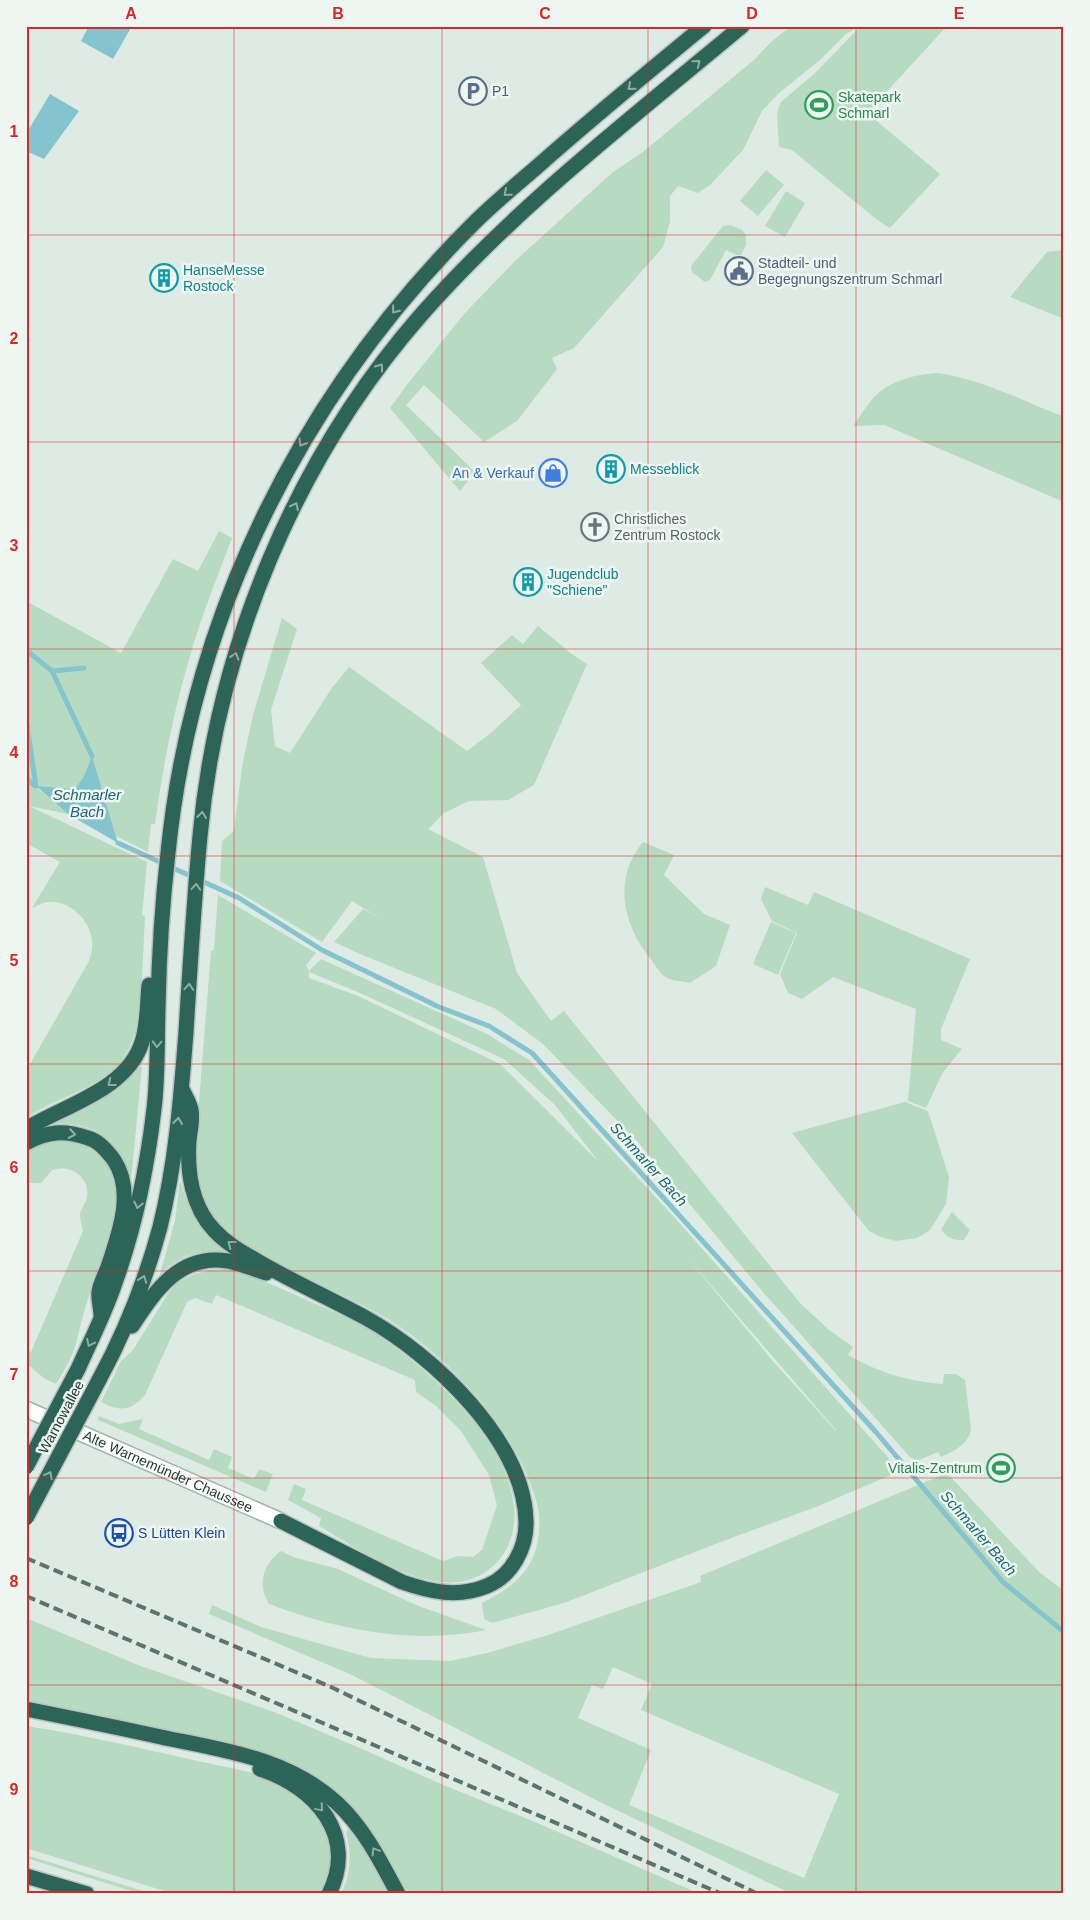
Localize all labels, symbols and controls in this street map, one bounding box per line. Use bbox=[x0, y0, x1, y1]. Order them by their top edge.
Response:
text: A bbox=[125, 5, 137, 22]
text: B bbox=[332, 5, 344, 22]
text: C bbox=[539, 5, 551, 22]
text: D bbox=[746, 5, 758, 22]
text: E bbox=[954, 5, 965, 22]
one-way arrow bbox=[692, 60, 701, 69]
parking icon: P1 bbox=[458, 76, 488, 106]
one-way arrow bbox=[627, 82, 636, 91]
place label: P1 bbox=[492, 83, 509, 99]
place label: Skatepark Schmarl bbox=[838, 89, 902, 121]
sports icon: Skatepark Schmarl bbox=[804, 90, 834, 120]
text: 1 bbox=[10, 123, 19, 140]
one-way arrow bbox=[504, 187, 513, 196]
place label: Stadteil- und Begegnungszentrum Schmarl bbox=[758, 255, 942, 287]
public building icon: Stadteil- und Begegnungszentrum Schmarl bbox=[724, 256, 754, 286]
place label: HanseMesse Rostock bbox=[183, 262, 265, 294]
building icon: HanseMesse Rostock bbox=[149, 263, 179, 293]
one-way arrow bbox=[393, 304, 401, 313]
text: 2 bbox=[10, 330, 19, 347]
one-way arrow bbox=[374, 364, 382, 373]
one-way arrow bbox=[299, 438, 309, 447]
building icon: Messeblick bbox=[596, 454, 626, 484]
shop icon: An & Verkauf bbox=[538, 458, 568, 488]
place label: Messeblick bbox=[630, 461, 700, 477]
place label: An & Verkauf bbox=[452, 465, 534, 481]
one-way arrow bbox=[289, 502, 299, 511]
place label: Christliches Zentrum Rostock bbox=[614, 511, 722, 543]
church icon: Christliches Zentrum Rostock bbox=[580, 512, 610, 542]
text: 3 bbox=[10, 537, 19, 554]
place label: Jugendclub "Schiene" bbox=[547, 566, 619, 598]
building icon: Jugendclub "Schiene" bbox=[513, 567, 543, 597]
one-way arrow bbox=[229, 653, 239, 661]
text: 4 bbox=[10, 744, 19, 761]
water label: Schmarler Bach bbox=[53, 786, 122, 820]
one-way arrow bbox=[196, 811, 207, 819]
one-way arrow bbox=[191, 883, 202, 891]
text: 5 bbox=[10, 952, 19, 969]
one-way arrow bbox=[183, 982, 194, 990]
one-way arrow bbox=[151, 1040, 162, 1048]
one-way arrow bbox=[107, 1077, 117, 1086]
one-way arrow bbox=[172, 1117, 183, 1125]
water label: Schmarler Bach bbox=[607, 1119, 691, 1209]
one-way arrow bbox=[68, 1128, 77, 1138]
text: 6 bbox=[10, 1159, 19, 1176]
one-way arrow bbox=[133, 1201, 144, 1210]
one-way arrow bbox=[227, 1241, 237, 1250]
one-way arrow bbox=[137, 1275, 147, 1284]
one-way arrow bbox=[85, 1338, 96, 1347]
text: 7 bbox=[10, 1366, 19, 1383]
street label: Warnowallee bbox=[35, 1378, 87, 1456]
street label: Alte Warnemünder Chaussee bbox=[81, 1427, 255, 1516]
sports icon: Vitalis-Zentrum bbox=[986, 1453, 1016, 1483]
place label: Vitalis-Zentrum bbox=[888, 1460, 982, 1476]
one-way arrow bbox=[43, 1471, 53, 1480]
water label: Schmarler Bach bbox=[938, 1487, 1020, 1579]
bus stop icon: S Lütten Klein bbox=[104, 1518, 134, 1548]
place label: S Lütten Klein bbox=[138, 1525, 225, 1541]
text: 8 bbox=[10, 1573, 19, 1590]
text: 9 bbox=[10, 1781, 19, 1798]
one-way arrow bbox=[314, 1802, 323, 1811]
one-way arrow bbox=[371, 1848, 381, 1857]

